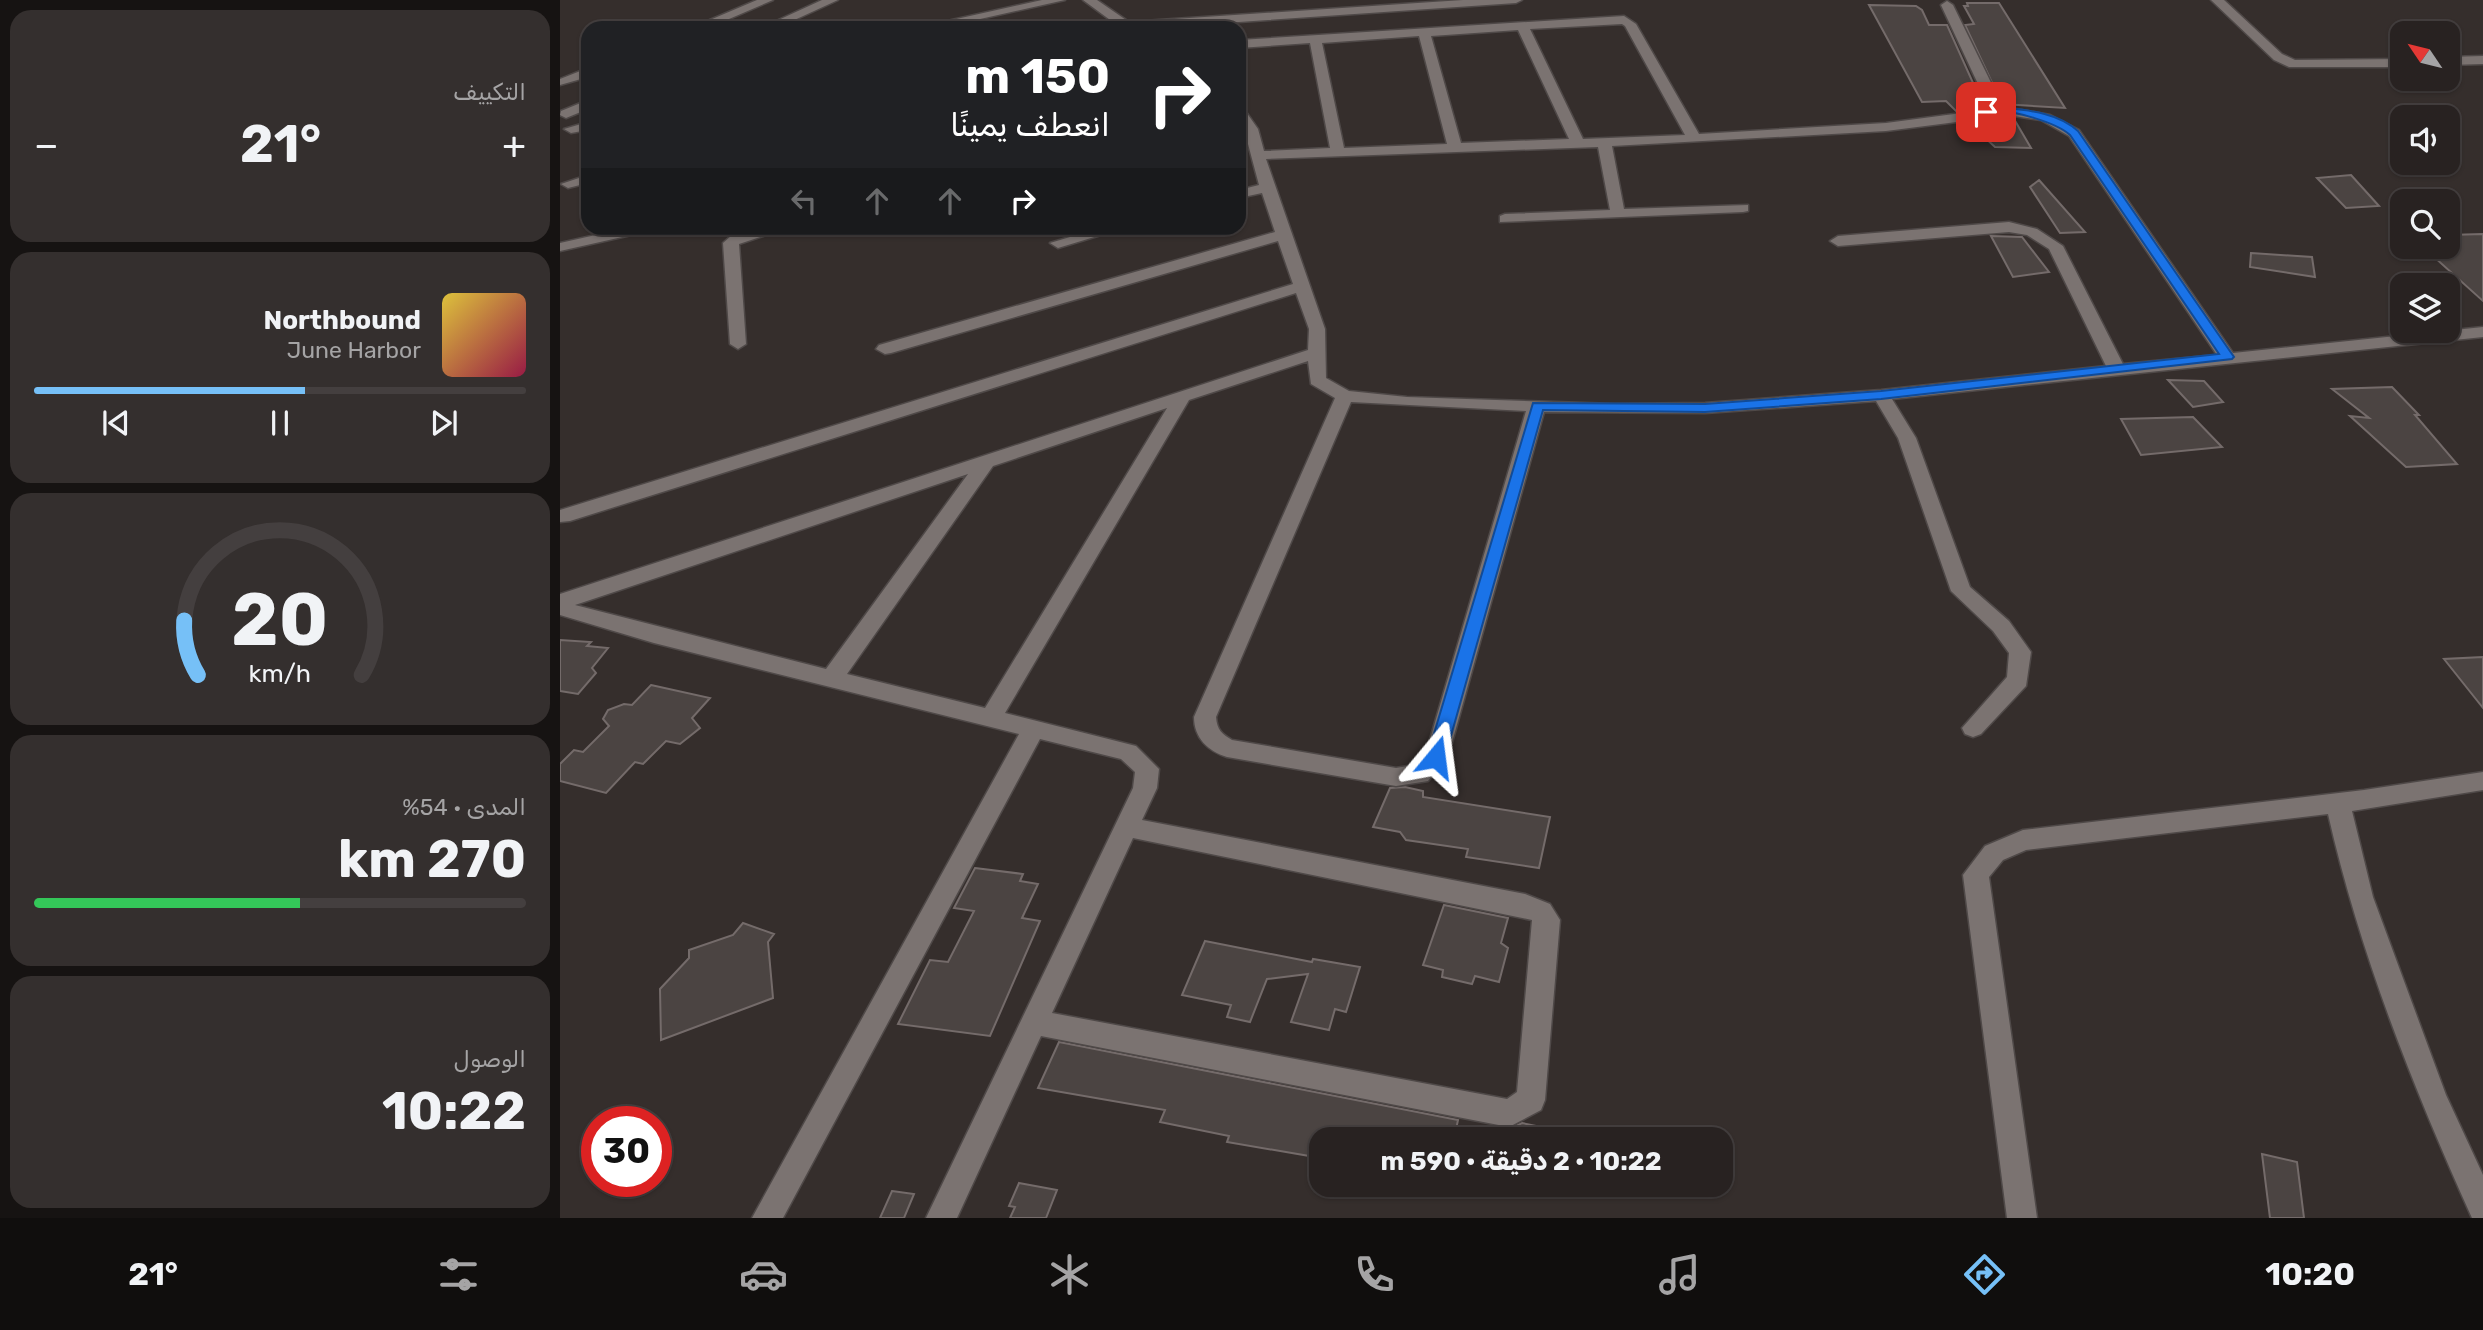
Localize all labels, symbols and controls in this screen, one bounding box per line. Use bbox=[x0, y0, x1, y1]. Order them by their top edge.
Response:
north arrow bbox=[2390, 21, 2460, 91]
map controls bbox=[2390, 21, 2460, 343]
text: 150 m bbox=[965, 47, 1110, 105]
icon: right bbox=[1134, 49, 1225, 140]
text: التكييف bbox=[453, 78, 526, 106]
pin bbox=[1956, 82, 2016, 142]
icon: arrive bbox=[1967, 93, 2005, 131]
button: sound bbox=[2390, 105, 2460, 175]
text: انعطف يمينًا bbox=[950, 106, 1110, 144]
text: 21° bbox=[240, 113, 321, 175]
text: − bbox=[34, 122, 59, 168]
text: + bbox=[502, 122, 526, 168]
icon: left bbox=[785, 182, 823, 220]
icon: ahead bbox=[858, 182, 896, 220]
icon: ahead bbox=[931, 182, 969, 220]
icon: right bbox=[1004, 182, 1042, 220]
button: search bbox=[2390, 189, 2460, 259]
button: layers bbox=[2390, 273, 2460, 343]
text: Northbound bbox=[263, 305, 421, 336]
text: June Harbor bbox=[287, 336, 421, 364]
icon: previous bbox=[97, 404, 135, 442]
icon: pause bbox=[261, 404, 299, 442]
icon: next bbox=[425, 404, 463, 442]
text: 20 bbox=[232, 577, 328, 663]
text: km/h bbox=[249, 659, 311, 688]
position arrow bbox=[1399, 720, 1473, 794]
text: المدى · 54% bbox=[402, 793, 526, 821]
text: 270 km bbox=[338, 828, 526, 890]
text: الوصول bbox=[454, 1045, 526, 1073]
text: 10:22 bbox=[382, 1080, 526, 1142]
speed limit sign: 30 bbox=[581, 1106, 672, 1197]
text: 10:22 · 2 دقيقة · 590 m bbox=[1380, 1146, 1662, 1177]
icon: filters bbox=[434, 1250, 483, 1299]
icon: car bbox=[739, 1250, 788, 1299]
icon: climate bbox=[1045, 1250, 1094, 1299]
icon: phone bbox=[1350, 1250, 1399, 1299]
icon: music bbox=[1655, 1250, 1704, 1299]
icon: directions bbox=[1960, 1250, 2009, 1299]
text: 21° bbox=[128, 1255, 178, 1293]
text: 10:20 bbox=[2265, 1255, 2355, 1293]

